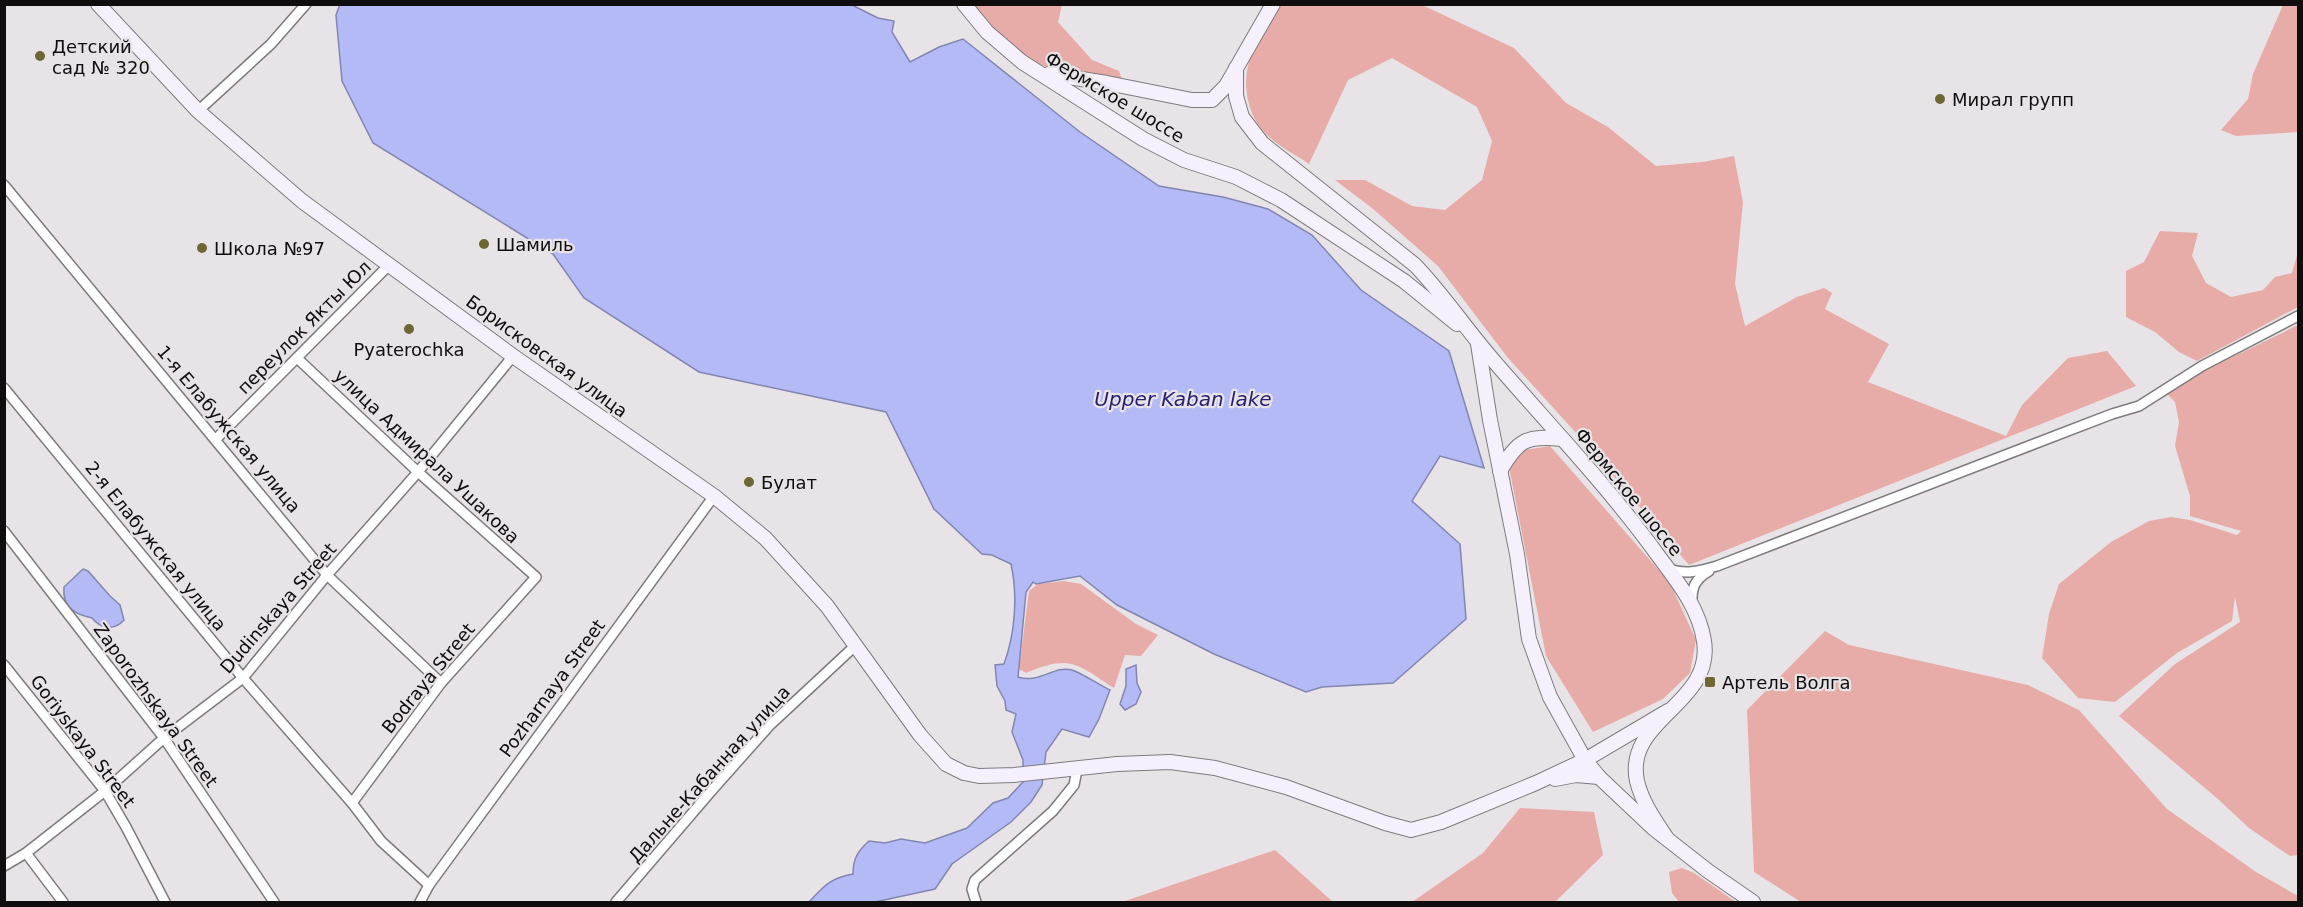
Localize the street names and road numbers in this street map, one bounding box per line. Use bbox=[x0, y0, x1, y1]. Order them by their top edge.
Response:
street label: Фермское шоссе bbox=[1042, 47, 1188, 147]
street label: переулок Якты Юл bbox=[233, 256, 375, 398]
street label: Борисковская улица bbox=[462, 290, 632, 422]
street label: 1-я Елабужская улица bbox=[153, 341, 305, 517]
street label: улица Адмирала Ушакова bbox=[330, 365, 524, 547]
street label: Фермское шоссе bbox=[1571, 424, 1687, 560]
street label: 2-я Елабужская улица bbox=[81, 457, 231, 635]
street label: Dudinskaya Street bbox=[216, 539, 340, 677]
street label: Pozharnaya Street bbox=[495, 615, 609, 761]
street label: Zaporozhskaya Street bbox=[90, 619, 222, 791]
street label: Bodraya Street bbox=[377, 619, 479, 737]
street label: Goriyskaya Street bbox=[26, 671, 140, 811]
street label: Дальне-Кабанная улица bbox=[624, 681, 794, 867]

